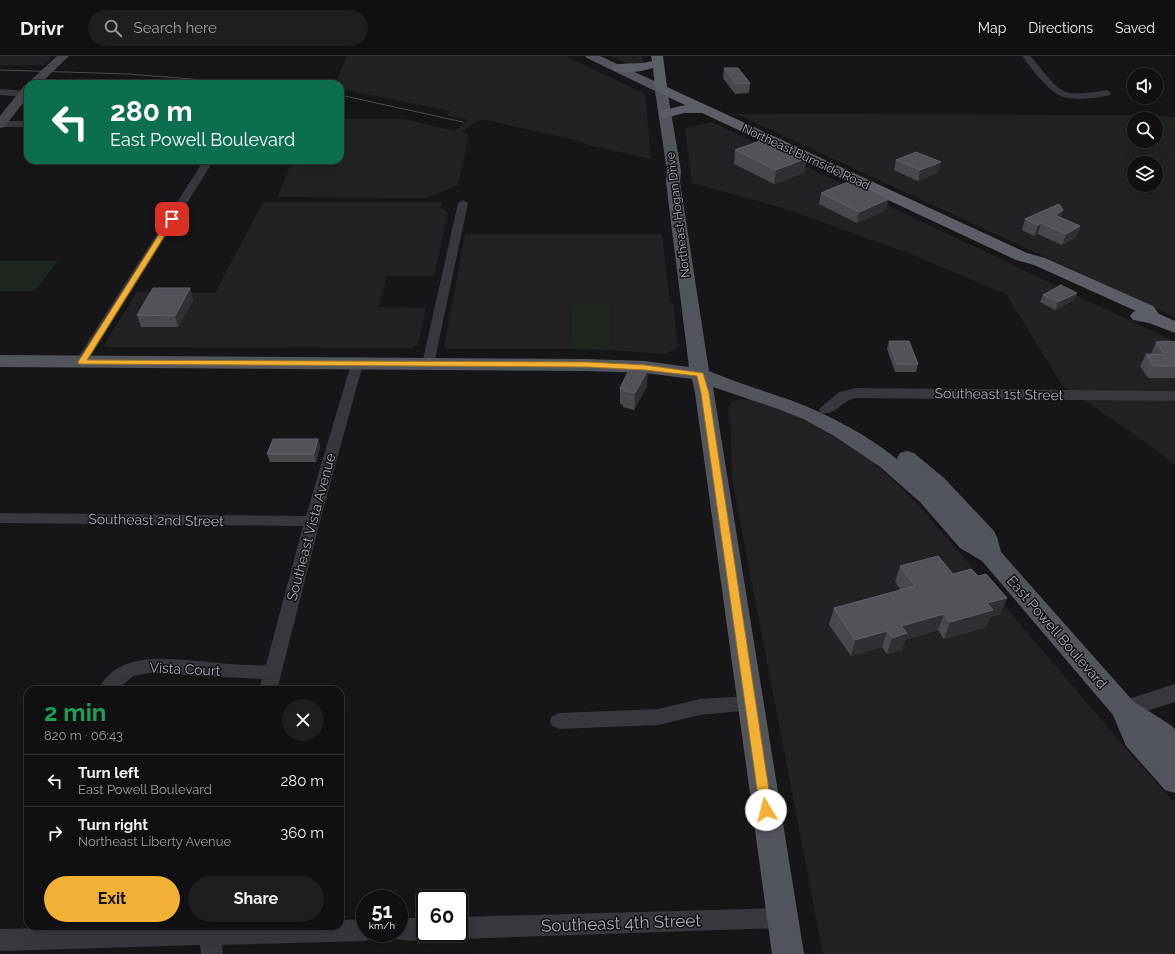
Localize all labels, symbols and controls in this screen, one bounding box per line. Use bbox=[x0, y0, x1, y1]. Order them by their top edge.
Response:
search box bbox=[88, 10, 368, 46]
text: Drivr bbox=[20, 17, 64, 39]
icon: search bbox=[102, 17, 124, 39]
text: Search here bbox=[134, 19, 217, 37]
text: Map bbox=[978, 20, 1006, 36]
text: Directions bbox=[1028, 20, 1093, 36]
text: Saved bbox=[1115, 20, 1155, 36]
map controls bbox=[1127, 68, 1163, 192]
button: sound bbox=[1127, 68, 1163, 104]
text: 280 m bbox=[110, 95, 193, 128]
icon: left bbox=[44, 96, 96, 148]
button: search bbox=[1127, 112, 1163, 148]
street label: Northeast Burnside Road bbox=[740, 121, 872, 193]
text: East Powell Boulevard bbox=[110, 129, 295, 150]
street label: Northeast Hogan Drive bbox=[663, 151, 693, 279]
button: layers bbox=[1127, 156, 1163, 192]
pin bbox=[155, 202, 189, 236]
icon: arrive bbox=[161, 208, 183, 230]
street label: Southeast 1st Street bbox=[935, 385, 1064, 403]
street label: Southeast Vista Avenue bbox=[284, 451, 338, 603]
street label: Southeast 2nd Street bbox=[88, 511, 224, 529]
street label: East Powell Boulevard bbox=[1004, 572, 1110, 692]
street label: Vista Court bbox=[149, 659, 221, 679]
text: 2 min bbox=[44, 698, 106, 727]
button: close bbox=[282, 699, 324, 741]
text: 820 m · 06:43 bbox=[44, 728, 123, 743]
text: Turn left bbox=[78, 764, 139, 782]
icon: left bbox=[44, 770, 66, 792]
text: 280 m bbox=[280, 772, 324, 790]
text: East Powell Boulevard bbox=[78, 782, 212, 797]
position arrow bbox=[745, 789, 787, 831]
text: Turn right bbox=[78, 816, 148, 834]
icon: right bbox=[44, 822, 66, 844]
text: 360 m bbox=[280, 824, 324, 842]
text: Northeast Liberty Avenue bbox=[78, 834, 231, 849]
button: Exit bbox=[44, 876, 180, 922]
button: Share bbox=[188, 876, 324, 922]
speed limit sign: 60 bbox=[416, 890, 468, 942]
text: 51 bbox=[372, 899, 392, 923]
street label: Southeast 4th Street bbox=[541, 910, 702, 936]
text: km/h bbox=[369, 920, 395, 931]

